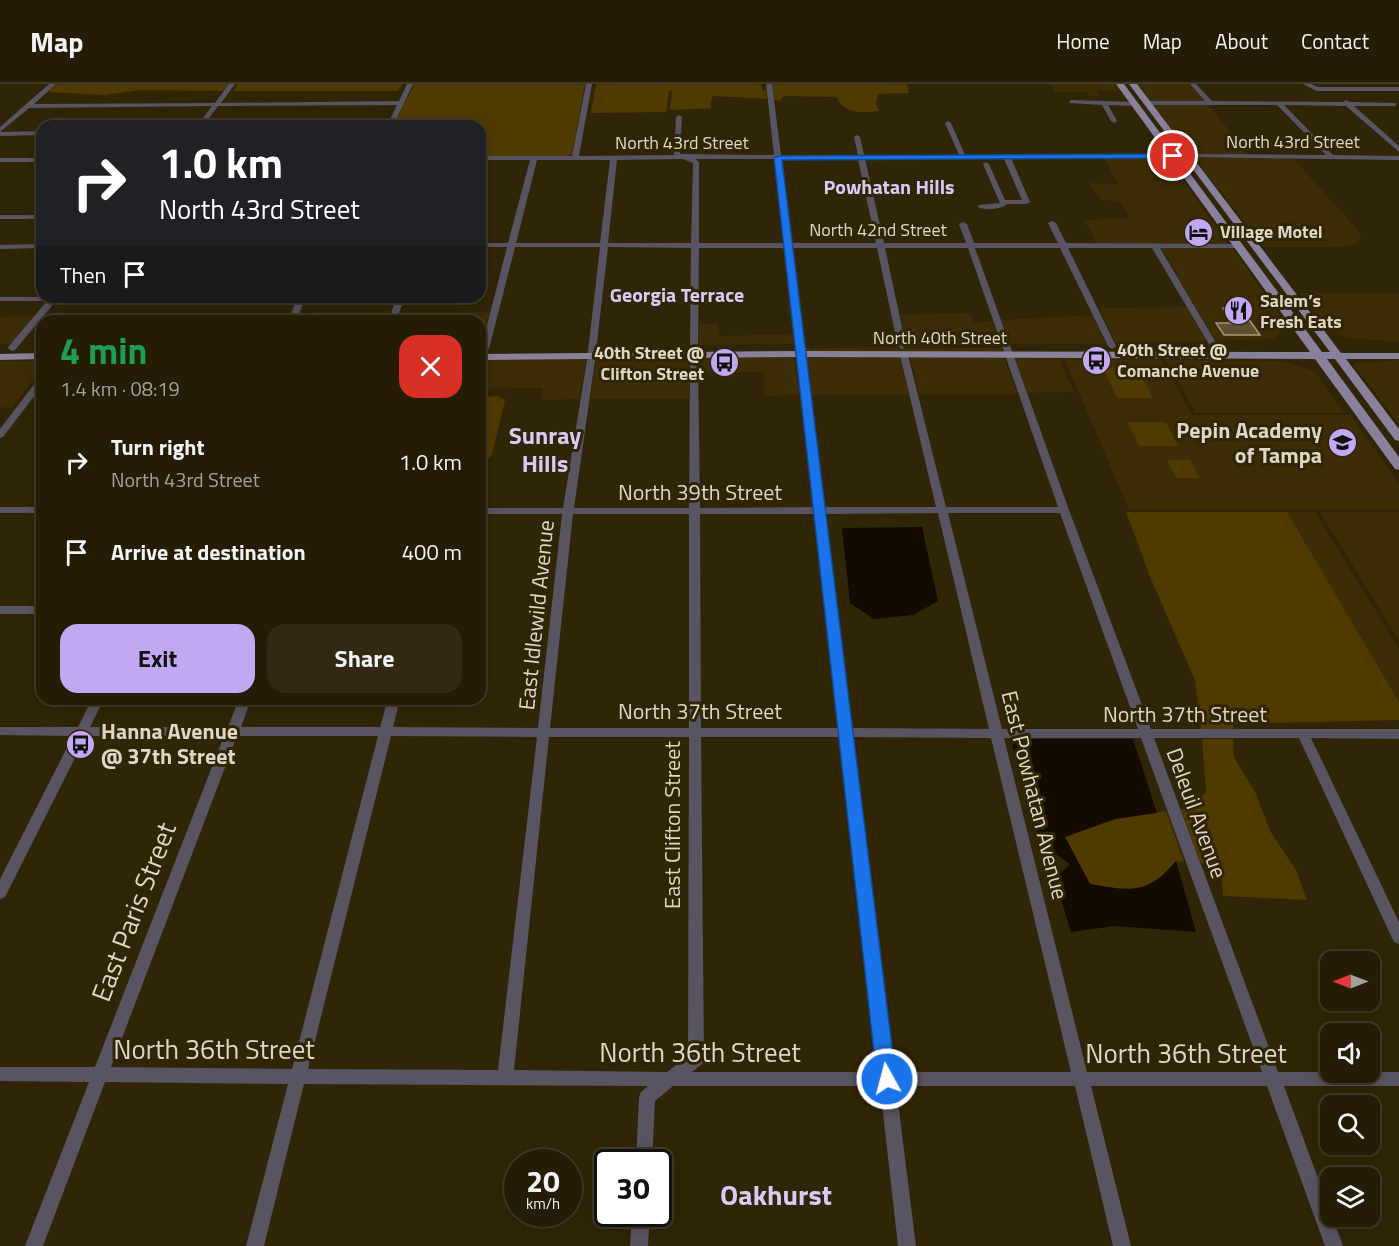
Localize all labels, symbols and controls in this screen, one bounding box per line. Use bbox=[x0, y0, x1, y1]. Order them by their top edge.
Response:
text: Map bbox=[30, 20, 84, 63]
text: Home bbox=[1056, 25, 1110, 57]
text: Map bbox=[1143, 25, 1182, 57]
text: About bbox=[1215, 25, 1268, 57]
text: Contact bbox=[1301, 25, 1369, 57]
street label: North 43rd Street bbox=[1226, 128, 1361, 155]
street label: North 43rd Street bbox=[615, 129, 750, 156]
text: 1.0 km bbox=[159, 130, 283, 194]
pin bbox=[1147, 130, 1198, 181]
icon: arrive bbox=[1156, 139, 1189, 172]
icon: right bbox=[60, 144, 138, 222]
district label: Powhatan Hills bbox=[823, 171, 955, 202]
text: North 43rd Street bbox=[159, 188, 360, 229]
street label: North 42nd Street bbox=[809, 216, 947, 243]
hotel icon: Village Motel bbox=[1183, 216, 1215, 248]
place label: Village Motel bbox=[1220, 218, 1323, 245]
text: Then bbox=[60, 258, 106, 292]
icon: arrive bbox=[118, 258, 151, 291]
district label: Georgia Terrace bbox=[610, 279, 744, 310]
place label: Salem’s Fresh Eats bbox=[1260, 287, 1342, 335]
restaurant icon: Salem’s Fresh Eats bbox=[1223, 295, 1255, 327]
text: 4 min bbox=[60, 323, 147, 378]
street label: North 40th Street bbox=[873, 324, 1008, 351]
button: close bbox=[399, 335, 462, 398]
place label: 40th Street @ Comanche Avenue bbox=[1117, 336, 1259, 384]
place label: 40th Street @ Clifton Street bbox=[594, 339, 704, 387]
bus stop icon: 40th Street @ Comanche Avenue bbox=[1080, 344, 1112, 376]
bus stop icon: 40th Street @ Clifton Street bbox=[709, 347, 741, 379]
text: 1.4 km · 08:19 bbox=[60, 373, 180, 404]
place label: Pepin Academy of Tampa bbox=[1176, 413, 1322, 472]
district label: Sunray Hills bbox=[509, 417, 581, 481]
school or university icon: Pepin Academy of Tampa bbox=[1327, 427, 1359, 459]
text: Turn right bbox=[111, 430, 205, 464]
text: 1.0 km bbox=[399, 445, 462, 479]
icon: right bbox=[60, 446, 93, 479]
text: North 43rd Street bbox=[111, 464, 260, 495]
street label: North 39th Street bbox=[618, 475, 782, 509]
street label: East Idlewild Avenue bbox=[509, 518, 563, 712]
text: Arrive at destination bbox=[111, 535, 306, 569]
text: 400 m bbox=[402, 535, 462, 569]
icon: arrive bbox=[60, 536, 93, 569]
button: Exit bbox=[60, 624, 255, 693]
button: Share bbox=[267, 624, 462, 693]
street label: East Powhatan Avenue bbox=[993, 687, 1077, 903]
street label: North 37th Street bbox=[618, 694, 782, 728]
street label: North 37th Street bbox=[1103, 697, 1267, 731]
place label: Hanna Avenue @ 37th Street bbox=[101, 714, 238, 773]
bus stop icon: Hanna Avenue @ 37th Street bbox=[64, 728, 96, 760]
street label: East Clifton Street bbox=[655, 741, 689, 909]
street label: Deleuil Avenue bbox=[1158, 743, 1236, 883]
street label: East Paris Street bbox=[80, 815, 186, 1007]
north arrow bbox=[1320, 951, 1380, 1011]
map controls bbox=[1320, 951, 1380, 1227]
button: sound bbox=[1320, 1023, 1380, 1083]
street label: North 36th Street bbox=[113, 1028, 315, 1069]
street label: North 36th Street bbox=[599, 1031, 801, 1072]
street label: North 36th Street bbox=[1085, 1032, 1287, 1073]
position arrow bbox=[855, 1047, 919, 1111]
button: search bbox=[1320, 1095, 1380, 1155]
speed limit sign: 30 bbox=[594, 1149, 672, 1227]
text: 20 bbox=[526, 1158, 560, 1204]
button: layers bbox=[1320, 1167, 1380, 1227]
district label: Oakhurst bbox=[720, 1173, 832, 1216]
text: km/h bbox=[526, 1192, 560, 1215]

